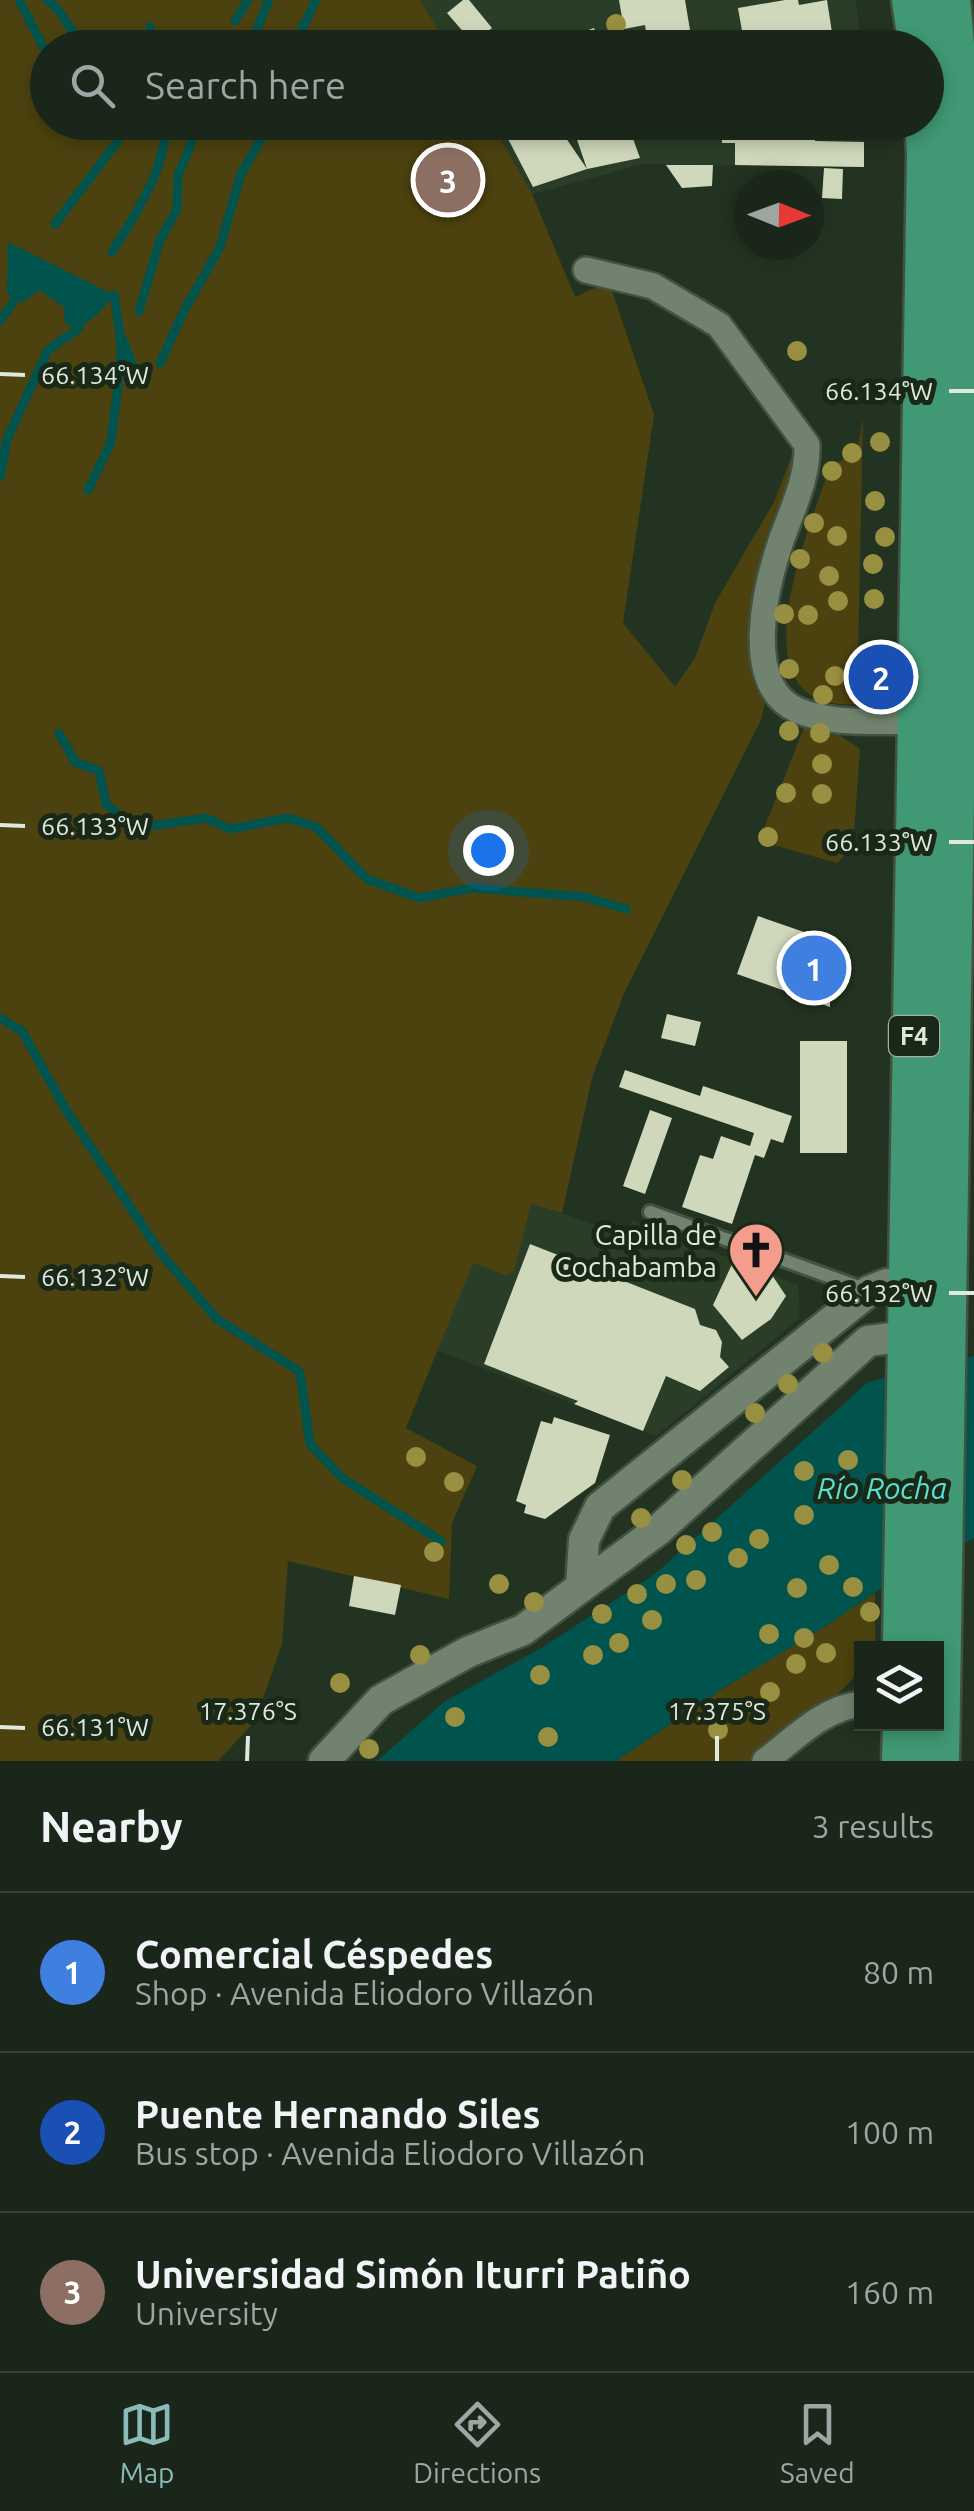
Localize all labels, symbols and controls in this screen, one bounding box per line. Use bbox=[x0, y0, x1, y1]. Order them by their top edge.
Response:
search box bbox=[30, 30, 944, 140]
icon: search bbox=[65, 58, 120, 113]
text: Search here bbox=[145, 64, 346, 106]
pin: 3 bbox=[416, 142, 480, 218]
north arrow bbox=[734, 170, 824, 260]
text: 66.134°W bbox=[41, 361, 149, 389]
text: 66.134°W bbox=[825, 377, 933, 405]
pin: 2 bbox=[848, 640, 914, 714]
text: 66.133°W bbox=[41, 812, 149, 840]
your location bbox=[463, 825, 514, 876]
text: 66.133°W bbox=[825, 828, 933, 856]
pin: 1 bbox=[782, 930, 846, 1006]
road number: F4 bbox=[889, 1016, 939, 1056]
place label: Capilla de Cochabamba bbox=[554, 1219, 717, 1282]
church icon: Capilla de Cochabamba bbox=[726, 1220, 786, 1299]
text: 66.132°W bbox=[41, 1263, 149, 1291]
text: 66.132°W bbox=[825, 1279, 933, 1307]
water label: Río Rocha bbox=[817, 1471, 947, 1505]
map controls bbox=[854, 1641, 944, 1731]
button: layers bbox=[854, 1641, 944, 1731]
text: 17.376°S bbox=[199, 1697, 297, 1725]
text: 17.375°S bbox=[668, 1697, 766, 1725]
text: 66.131°W bbox=[41, 1713, 149, 1741]
text: Nearby bbox=[40, 1803, 183, 1850]
text: 3 results bbox=[812, 1808, 934, 1844]
text: Comercial Céspedes bbox=[135, 1933, 493, 1975]
text: 1 bbox=[63, 1954, 82, 1990]
text: 80 m bbox=[863, 1954, 934, 1990]
text: Shop · Avenida Eliodoro Villazón bbox=[135, 1975, 594, 2011]
text: Puente Hernando Siles bbox=[135, 2093, 540, 2135]
text: 2 bbox=[63, 2114, 82, 2150]
text: 100 m bbox=[845, 2114, 934, 2150]
text: Bus stop · Avenida Eliodoro Villazón bbox=[135, 2135, 646, 2171]
text: Universidad Simón Iturri Patiño bbox=[135, 2253, 691, 2295]
text: 3 bbox=[63, 2274, 82, 2310]
text: 160 m bbox=[845, 2274, 934, 2310]
text: University bbox=[135, 2295, 278, 2331]
tab: Map bbox=[119, 2397, 175, 2488]
tab: Directions bbox=[413, 2397, 541, 2488]
tab: Saved bbox=[780, 2397, 855, 2488]

